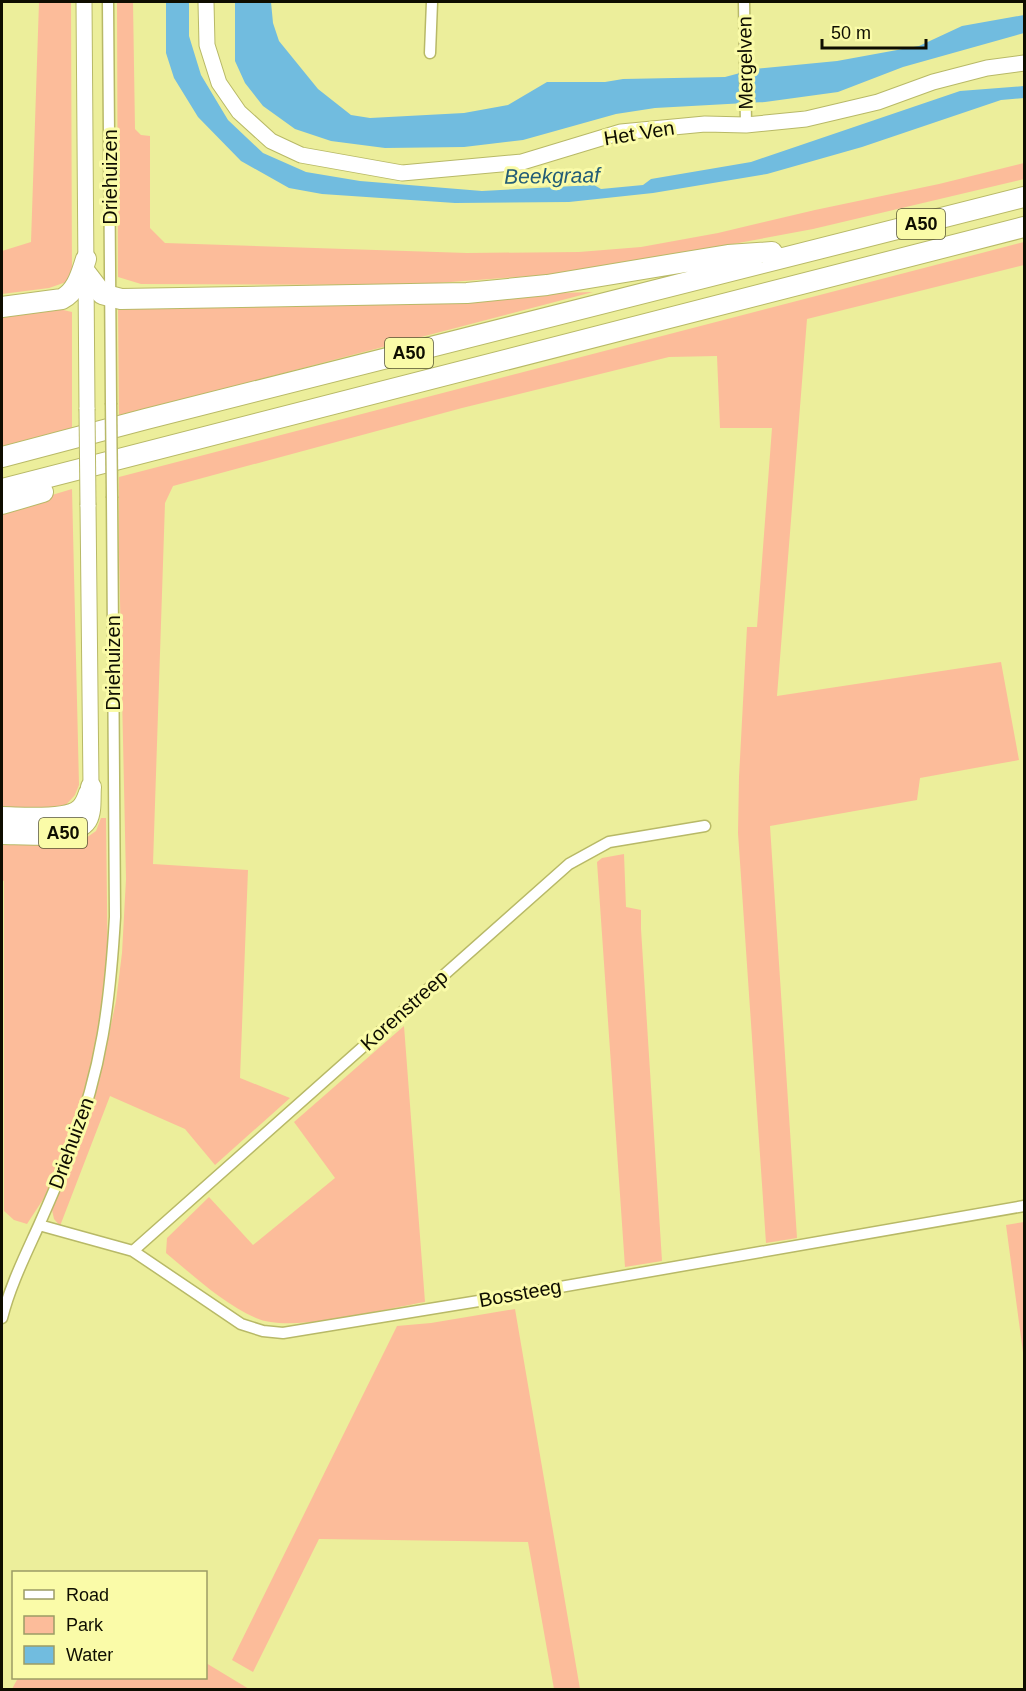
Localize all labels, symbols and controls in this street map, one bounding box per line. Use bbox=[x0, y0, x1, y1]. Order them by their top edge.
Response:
scale bar bbox=[822, 12, 926, 50]
street label: Mergelven bbox=[733, 16, 757, 110]
text: 50 m bbox=[831, 23, 871, 43]
street label: Het Ven bbox=[602, 117, 676, 149]
street label: Driehuizen bbox=[99, 129, 121, 225]
water label: Beekgraaf bbox=[504, 163, 602, 188]
road number: A50 bbox=[897, 209, 945, 239]
road number: A50 bbox=[385, 338, 433, 368]
street label: Driehuizen bbox=[102, 615, 124, 711]
road number: A50 bbox=[39, 818, 87, 848]
street label: Korenstreep bbox=[356, 965, 452, 1055]
street label: Driehuizen bbox=[44, 1094, 98, 1192]
street label: Bossteeg bbox=[477, 1275, 563, 1311]
legend bbox=[12, 1571, 207, 1679]
text: Road bbox=[66, 1585, 109, 1605]
text: Park bbox=[66, 1615, 104, 1635]
text: Water bbox=[66, 1645, 113, 1665]

